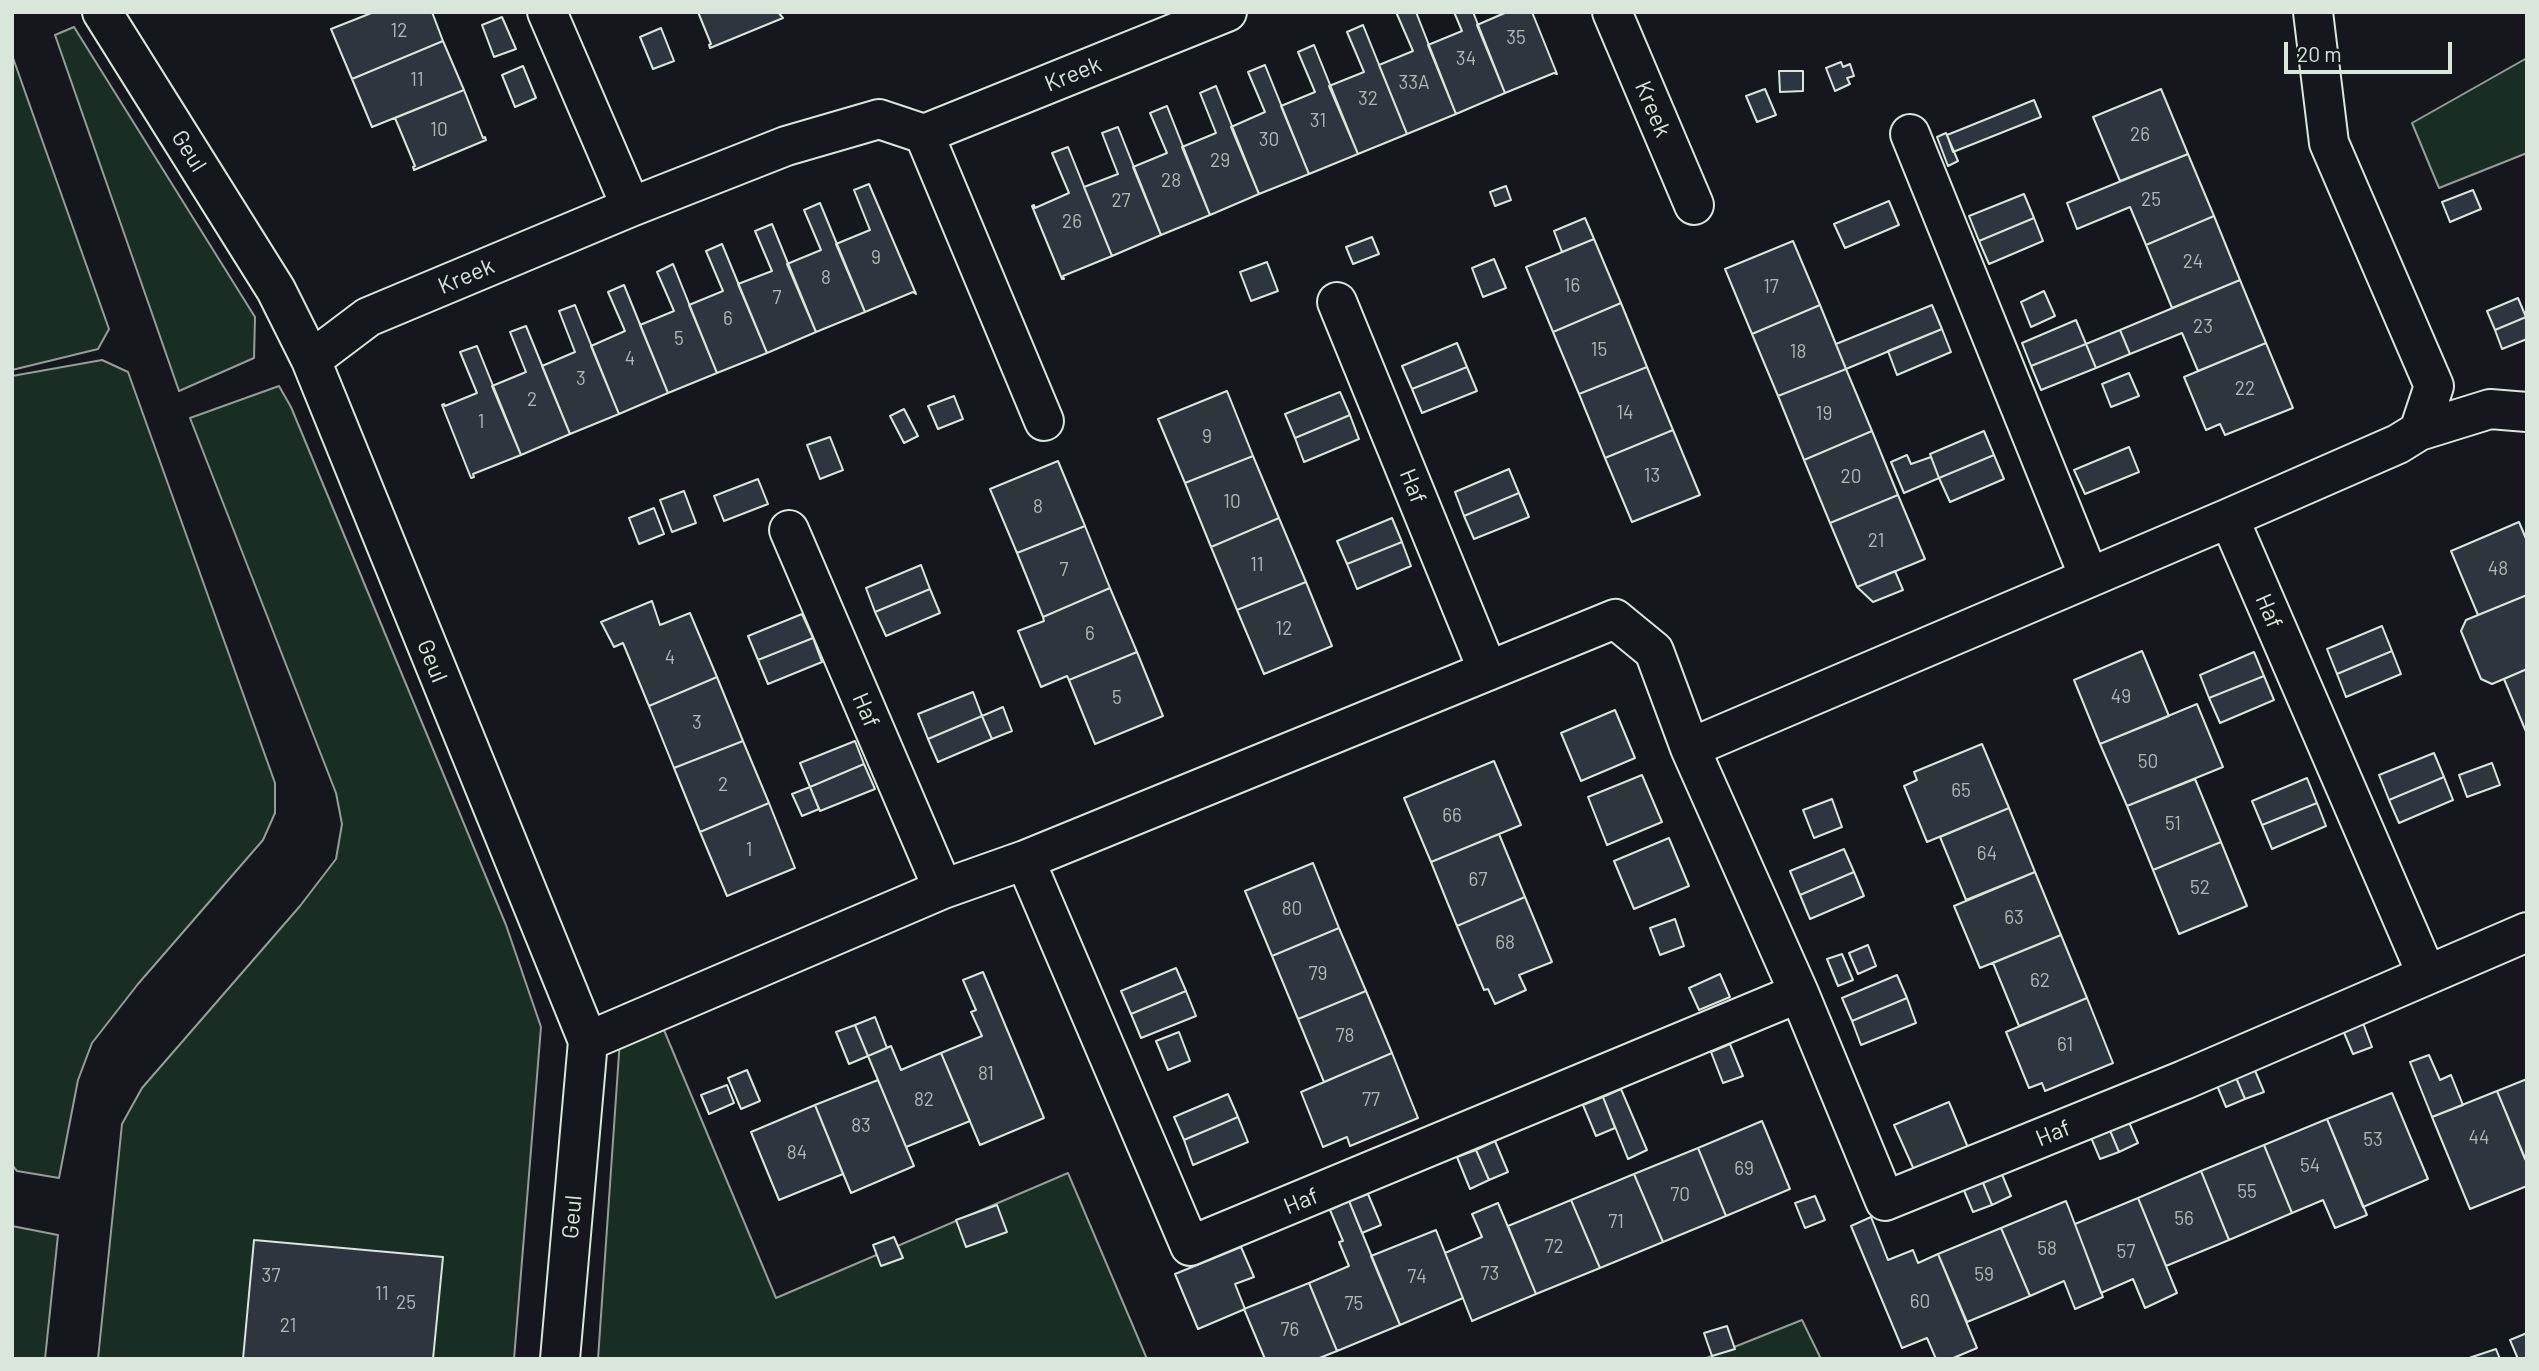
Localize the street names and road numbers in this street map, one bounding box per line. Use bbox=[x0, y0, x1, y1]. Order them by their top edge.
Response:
street label: Kreek bbox=[1041, 50, 1105, 98]
street label: Kreek bbox=[1629, 77, 1677, 141]
street label: Geul bbox=[166, 125, 212, 177]
street label: Kreek bbox=[434, 252, 498, 300]
street label: Haf bbox=[1394, 465, 1432, 507]
street label: Haf bbox=[2249, 590, 2289, 632]
street label: Geul bbox=[411, 635, 453, 687]
street label: Haf bbox=[846, 689, 886, 731]
street label: Haf bbox=[2032, 1114, 2074, 1152]
street label: Haf bbox=[1280, 1182, 1322, 1220]
street label: Geul bbox=[556, 1194, 588, 1240]

